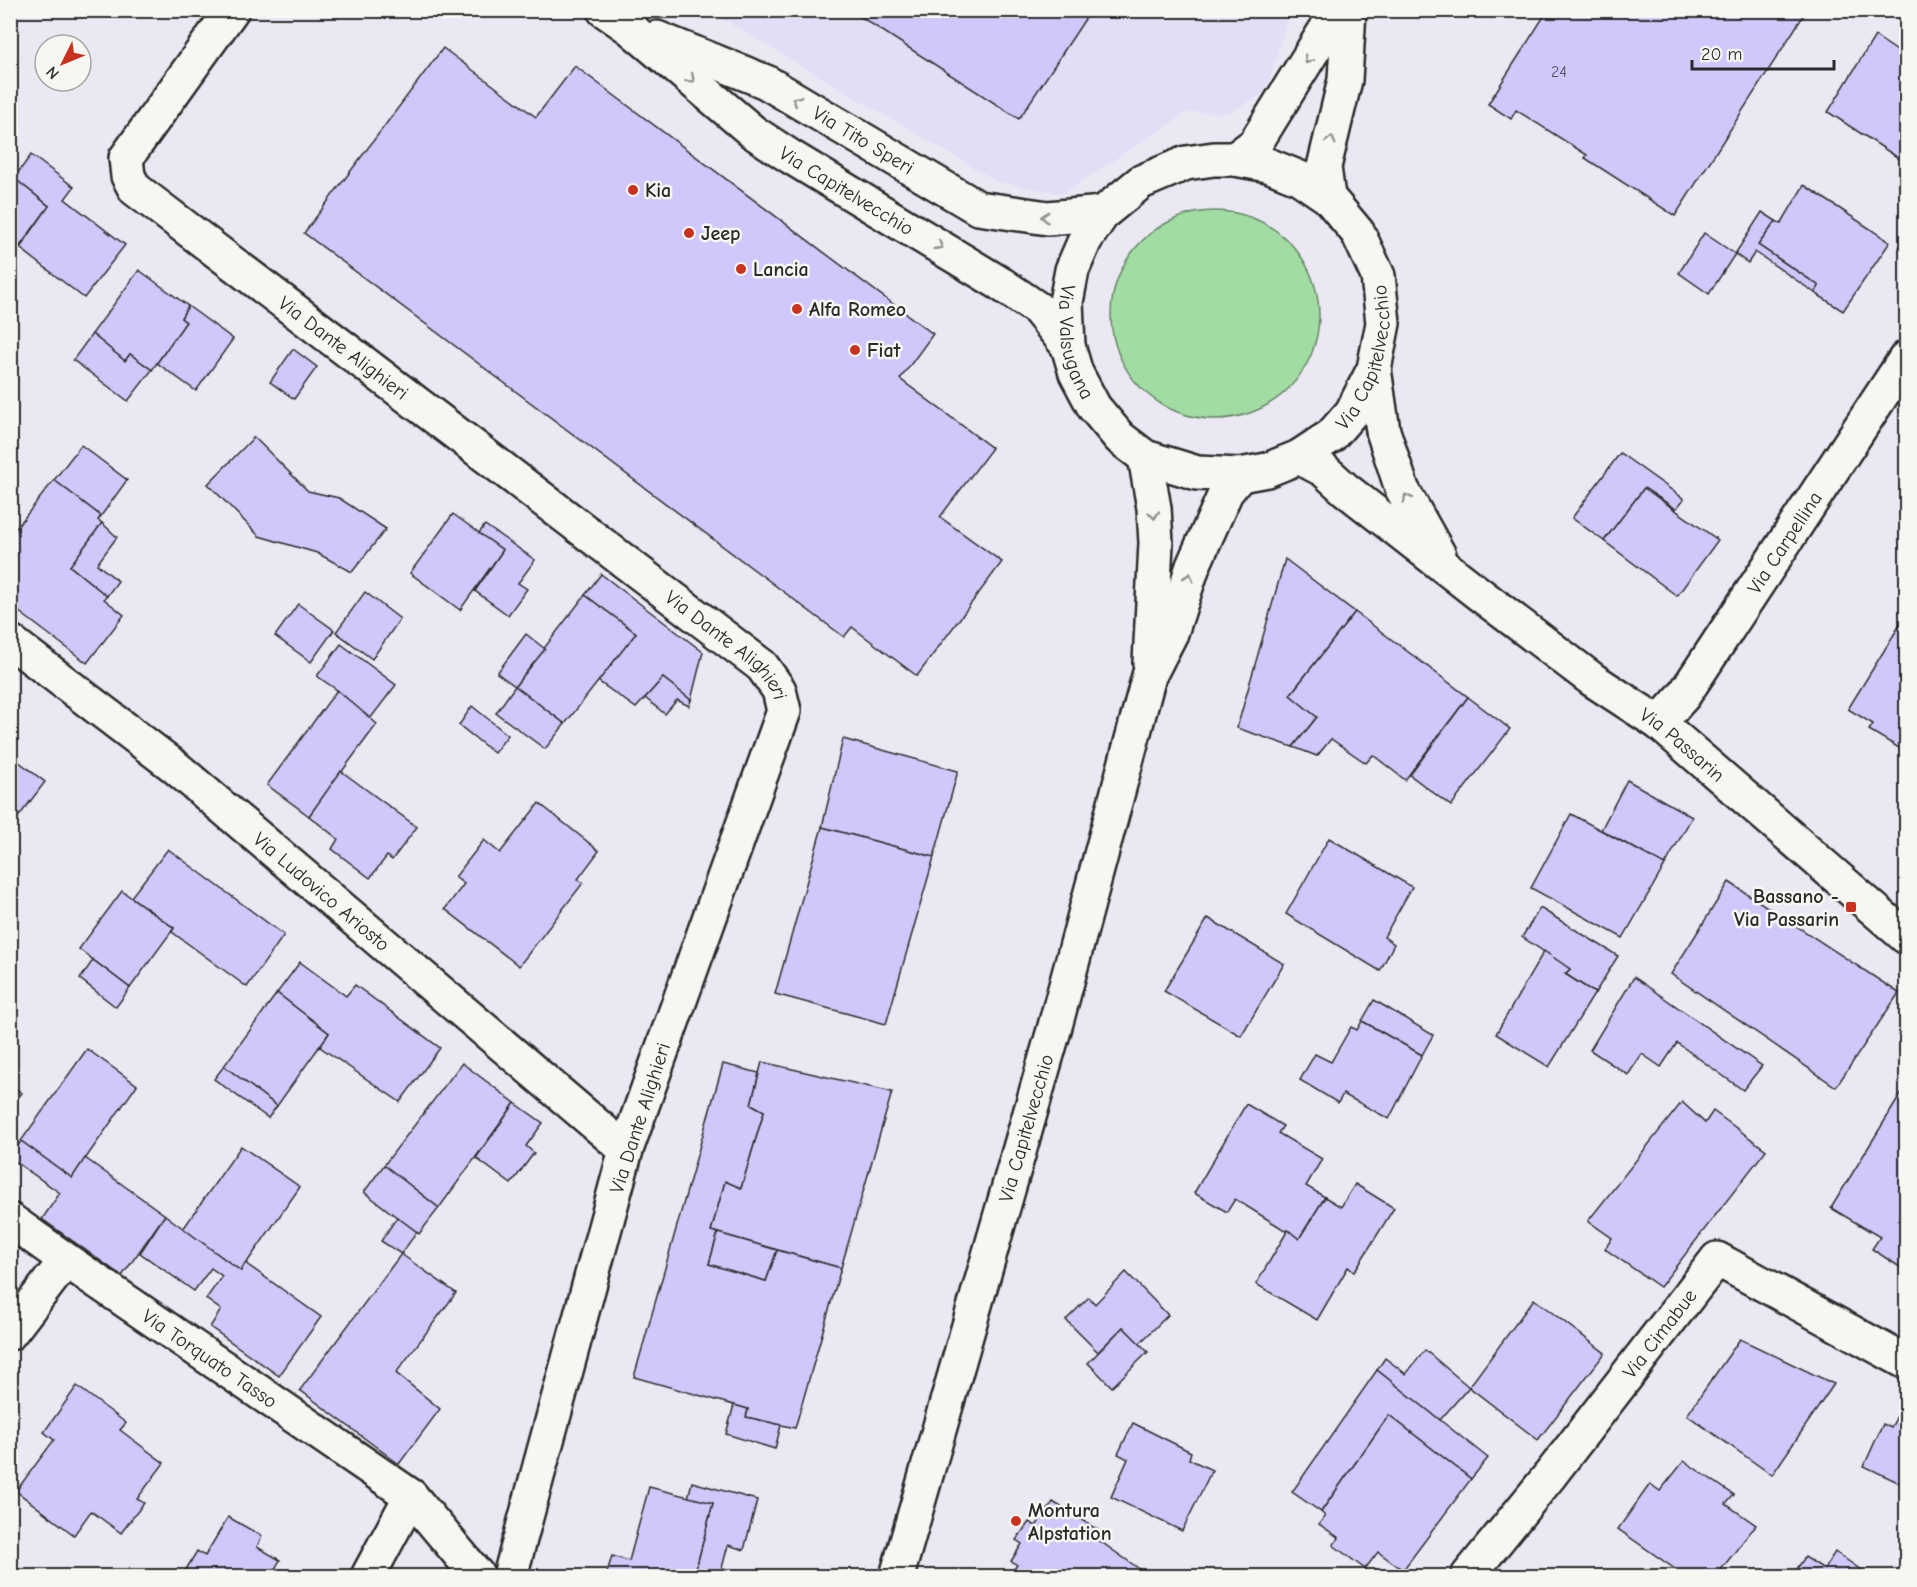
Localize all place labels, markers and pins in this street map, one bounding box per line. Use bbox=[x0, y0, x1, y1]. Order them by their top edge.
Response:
place label: Kia bbox=[645, 179, 671, 202]
marker: Kia bbox=[626, 183, 640, 197]
place label: Jeep bbox=[701, 222, 740, 245]
marker: Jeep bbox=[682, 226, 696, 240]
place label: Lancia bbox=[753, 258, 809, 281]
marker: Lancia bbox=[734, 262, 748, 276]
place label: Alfa Romeo bbox=[809, 298, 906, 321]
marker: Alfa Romeo bbox=[790, 302, 804, 316]
place label: Fiat bbox=[867, 339, 901, 362]
marker: Fiat bbox=[848, 343, 862, 357]
place label: Bassano - Via Passarin bbox=[1734, 885, 1839, 931]
marker: Bassano - Via Passarin bbox=[1844, 900, 1858, 914]
place label: Montura Alpstation bbox=[1028, 1499, 1112, 1545]
marker: Montura Alpstation bbox=[1009, 1514, 1023, 1528]

